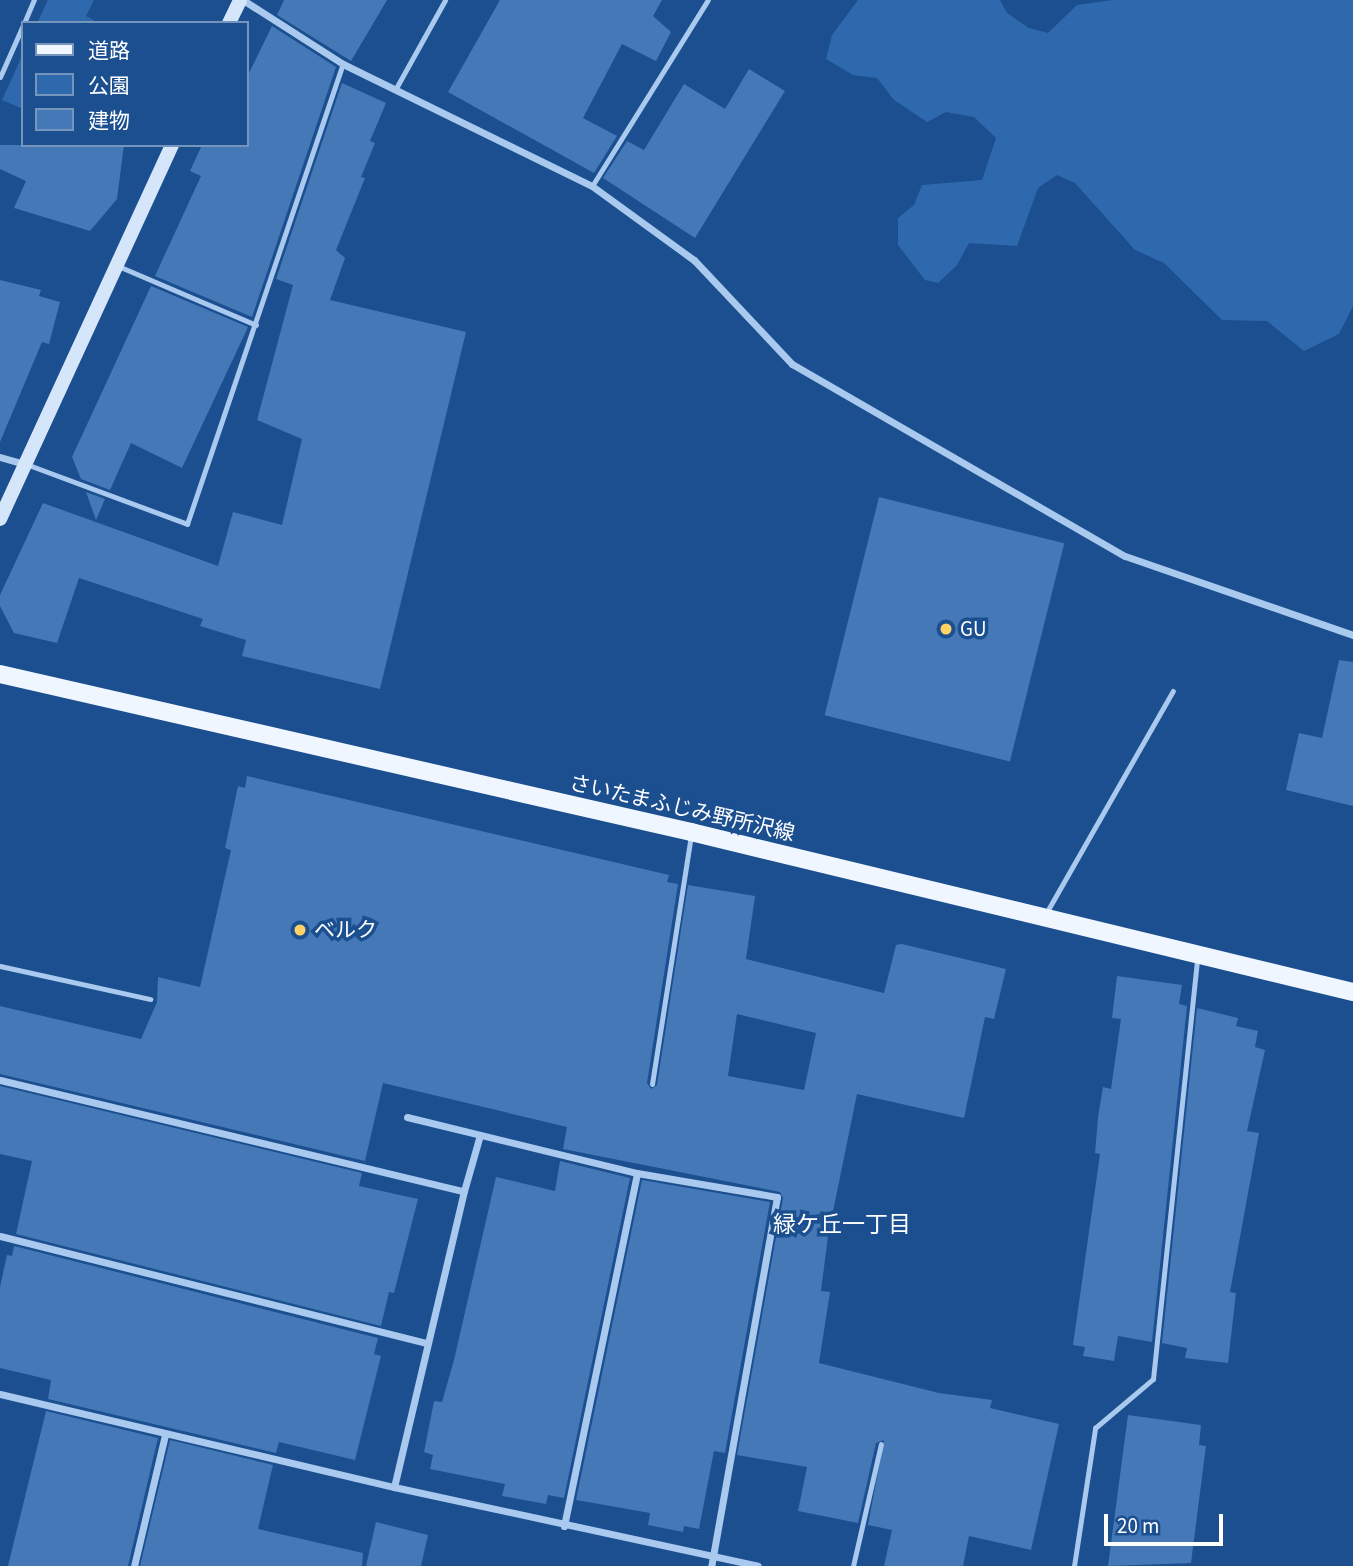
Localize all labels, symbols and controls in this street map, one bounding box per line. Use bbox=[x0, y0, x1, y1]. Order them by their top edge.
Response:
legend bbox=[21, 21, 248, 147]
text: 道路 bbox=[88, 36, 130, 66]
text: 公園 bbox=[88, 71, 130, 101]
text: 建物 bbox=[88, 106, 130, 136]
place label: GU bbox=[960, 616, 987, 642]
marker: GU bbox=[938, 621, 954, 637]
street label: さいたまふじみ野所沢線 bbox=[567, 770, 797, 846]
place label: ベルク bbox=[314, 917, 377, 943]
marker: ベルク bbox=[292, 922, 308, 938]
district label: 緑ケ丘一丁目 bbox=[773, 1211, 911, 1239]
scale bar bbox=[1108, 1500, 1227, 1544]
text: 20 m bbox=[1117, 1511, 1159, 1541]

